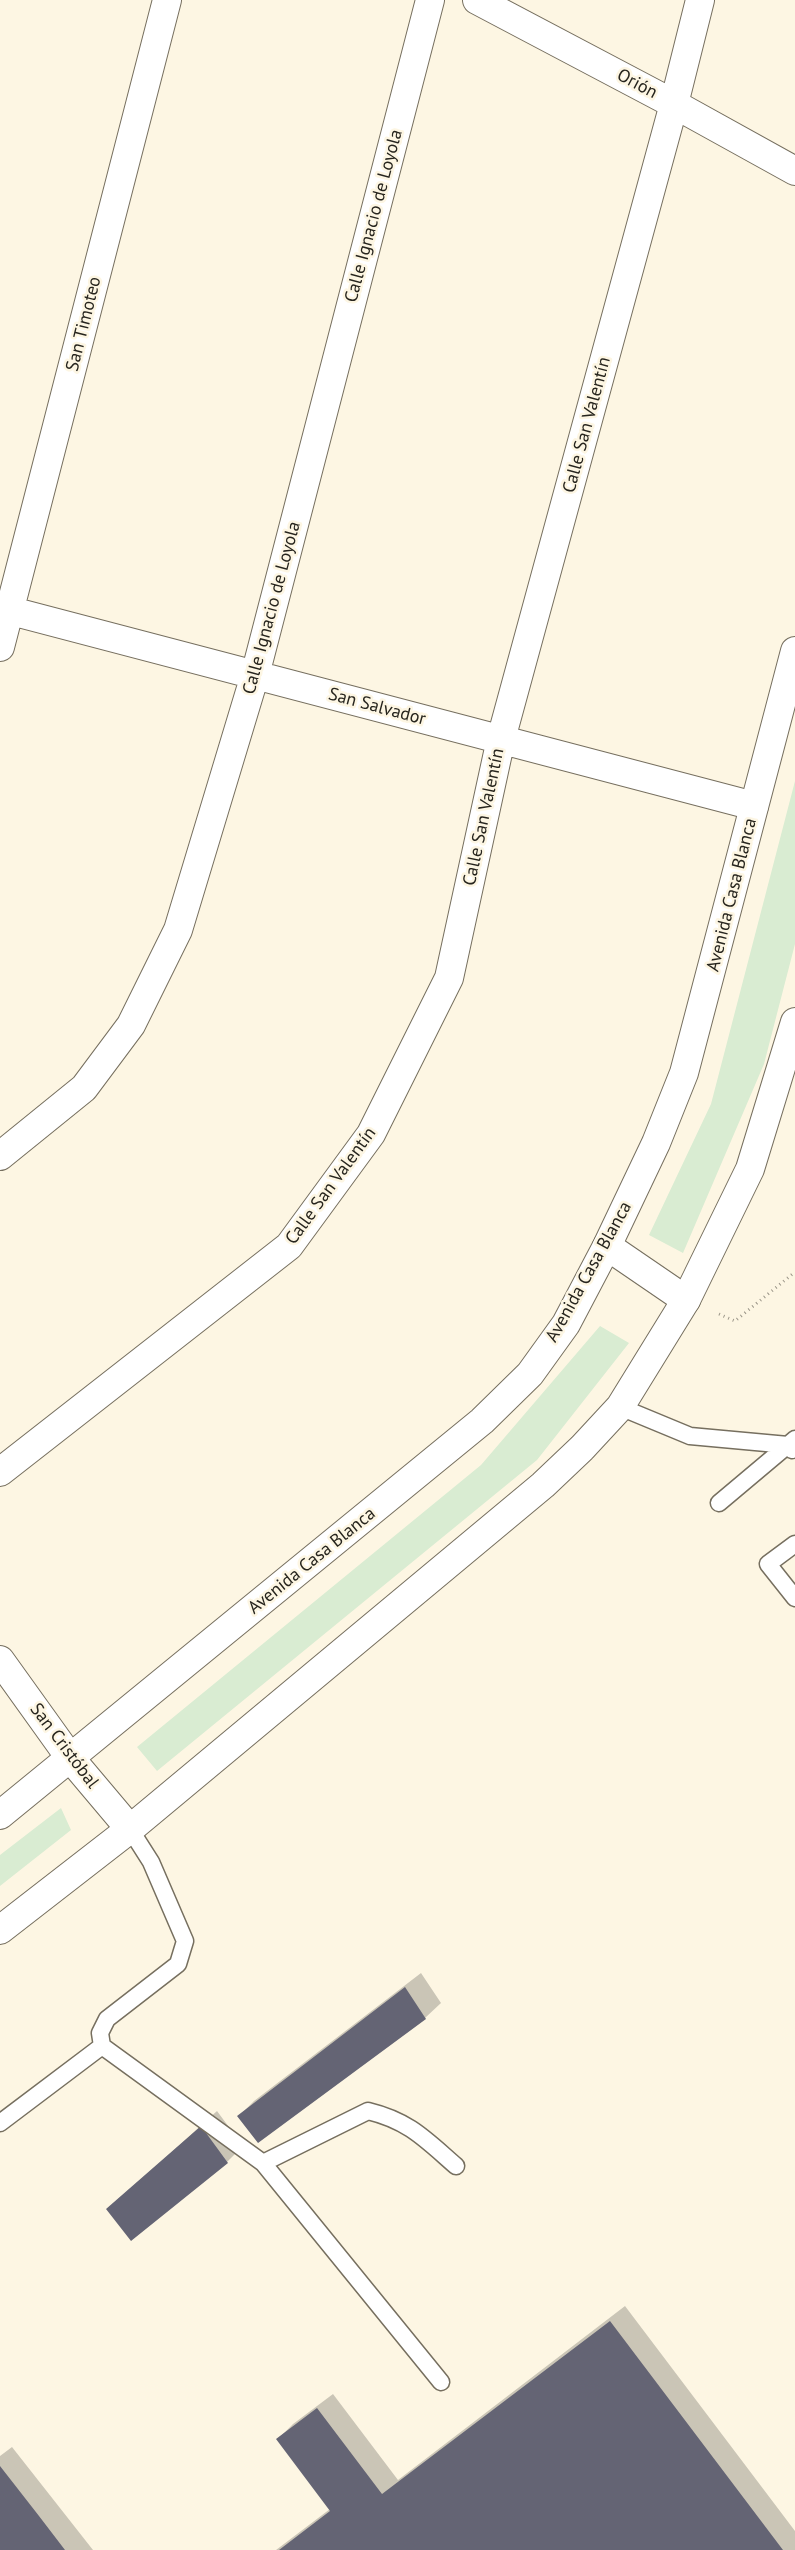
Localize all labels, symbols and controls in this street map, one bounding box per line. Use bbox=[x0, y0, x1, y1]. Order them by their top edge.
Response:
street label: Orión bbox=[613, 64, 661, 104]
street label: Calle Ignacio de Loyola bbox=[341, 127, 407, 305]
street label: San Timoteo bbox=[62, 274, 106, 374]
street label: Calle San Valentín bbox=[558, 355, 616, 495]
street label: Calle Ignacio de Loyola bbox=[239, 519, 305, 697]
street label: San Salvador bbox=[326, 684, 428, 730]
street label: Calle San Valentín bbox=[459, 746, 509, 888]
street label: Avenida Casa Blanca bbox=[702, 816, 762, 974]
street label: Calle San Valentín bbox=[281, 1123, 381, 1249]
street label: Avenida Casa Blanca bbox=[541, 1198, 637, 1346]
street label: Avenida Casa Blanca bbox=[244, 1503, 380, 1619]
street label: San Cristóbal bbox=[25, 1699, 103, 1793]

